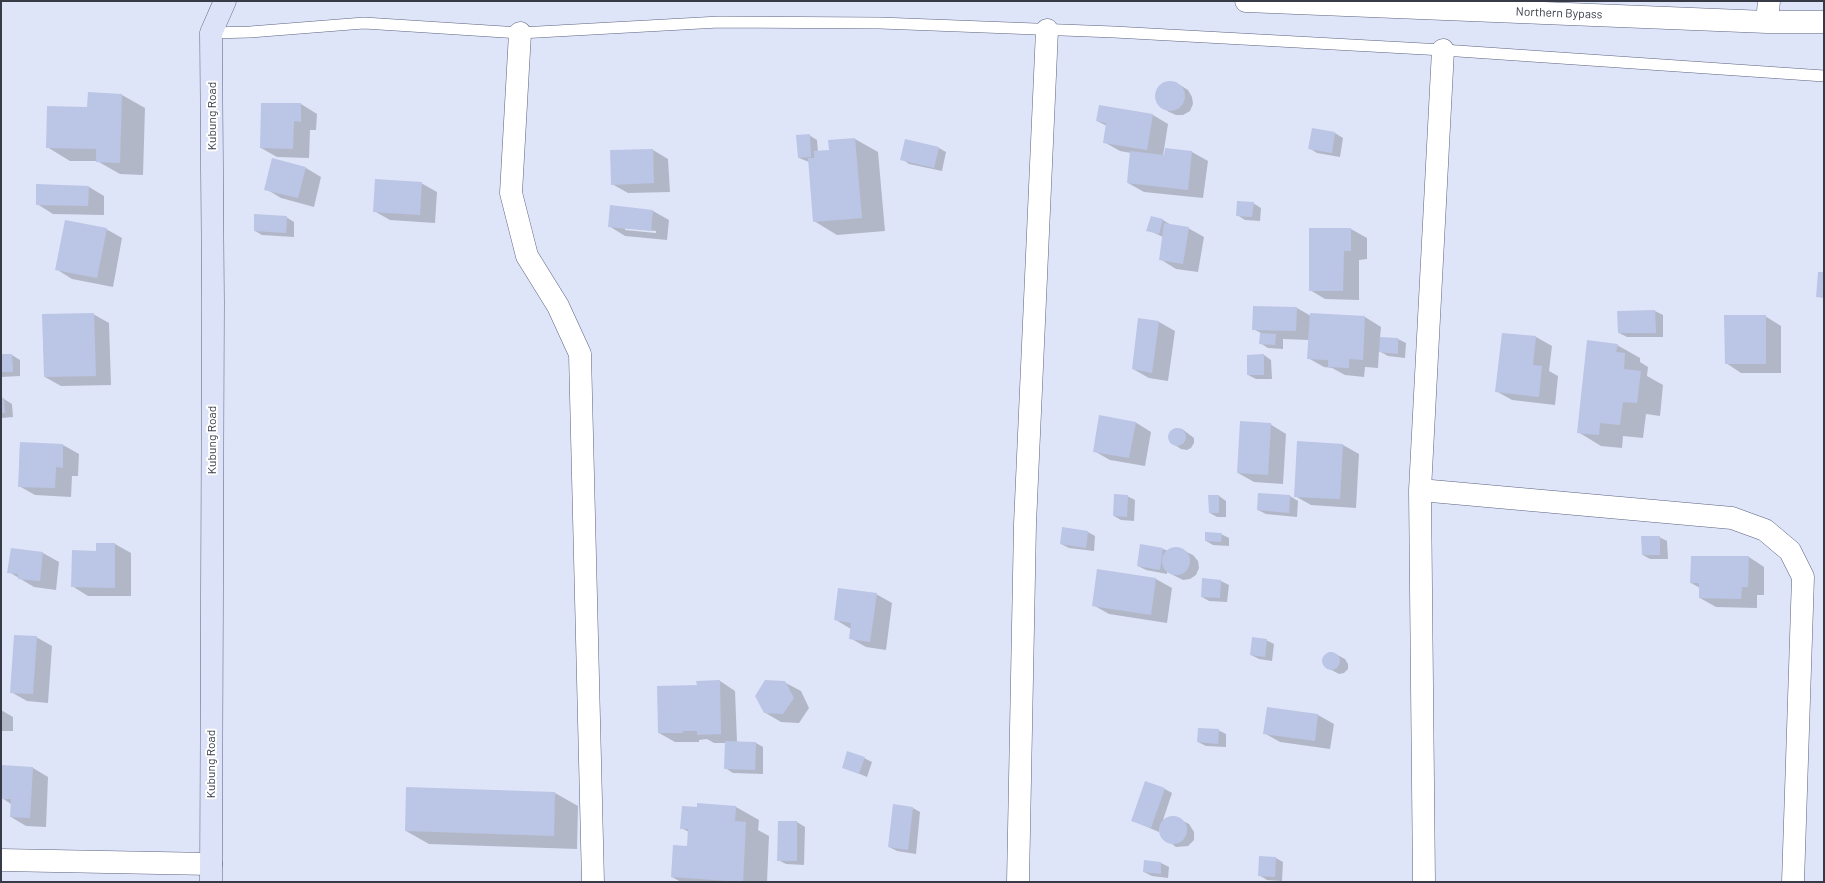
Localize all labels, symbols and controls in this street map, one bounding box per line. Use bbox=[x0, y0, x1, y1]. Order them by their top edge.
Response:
street label: Northern Bypass bbox=[1515, 4, 1603, 22]
street label: Kubung Road bbox=[205, 82, 219, 150]
street label: Kubung Road bbox=[205, 406, 219, 474]
street label: Kubung Road bbox=[204, 730, 218, 798]

